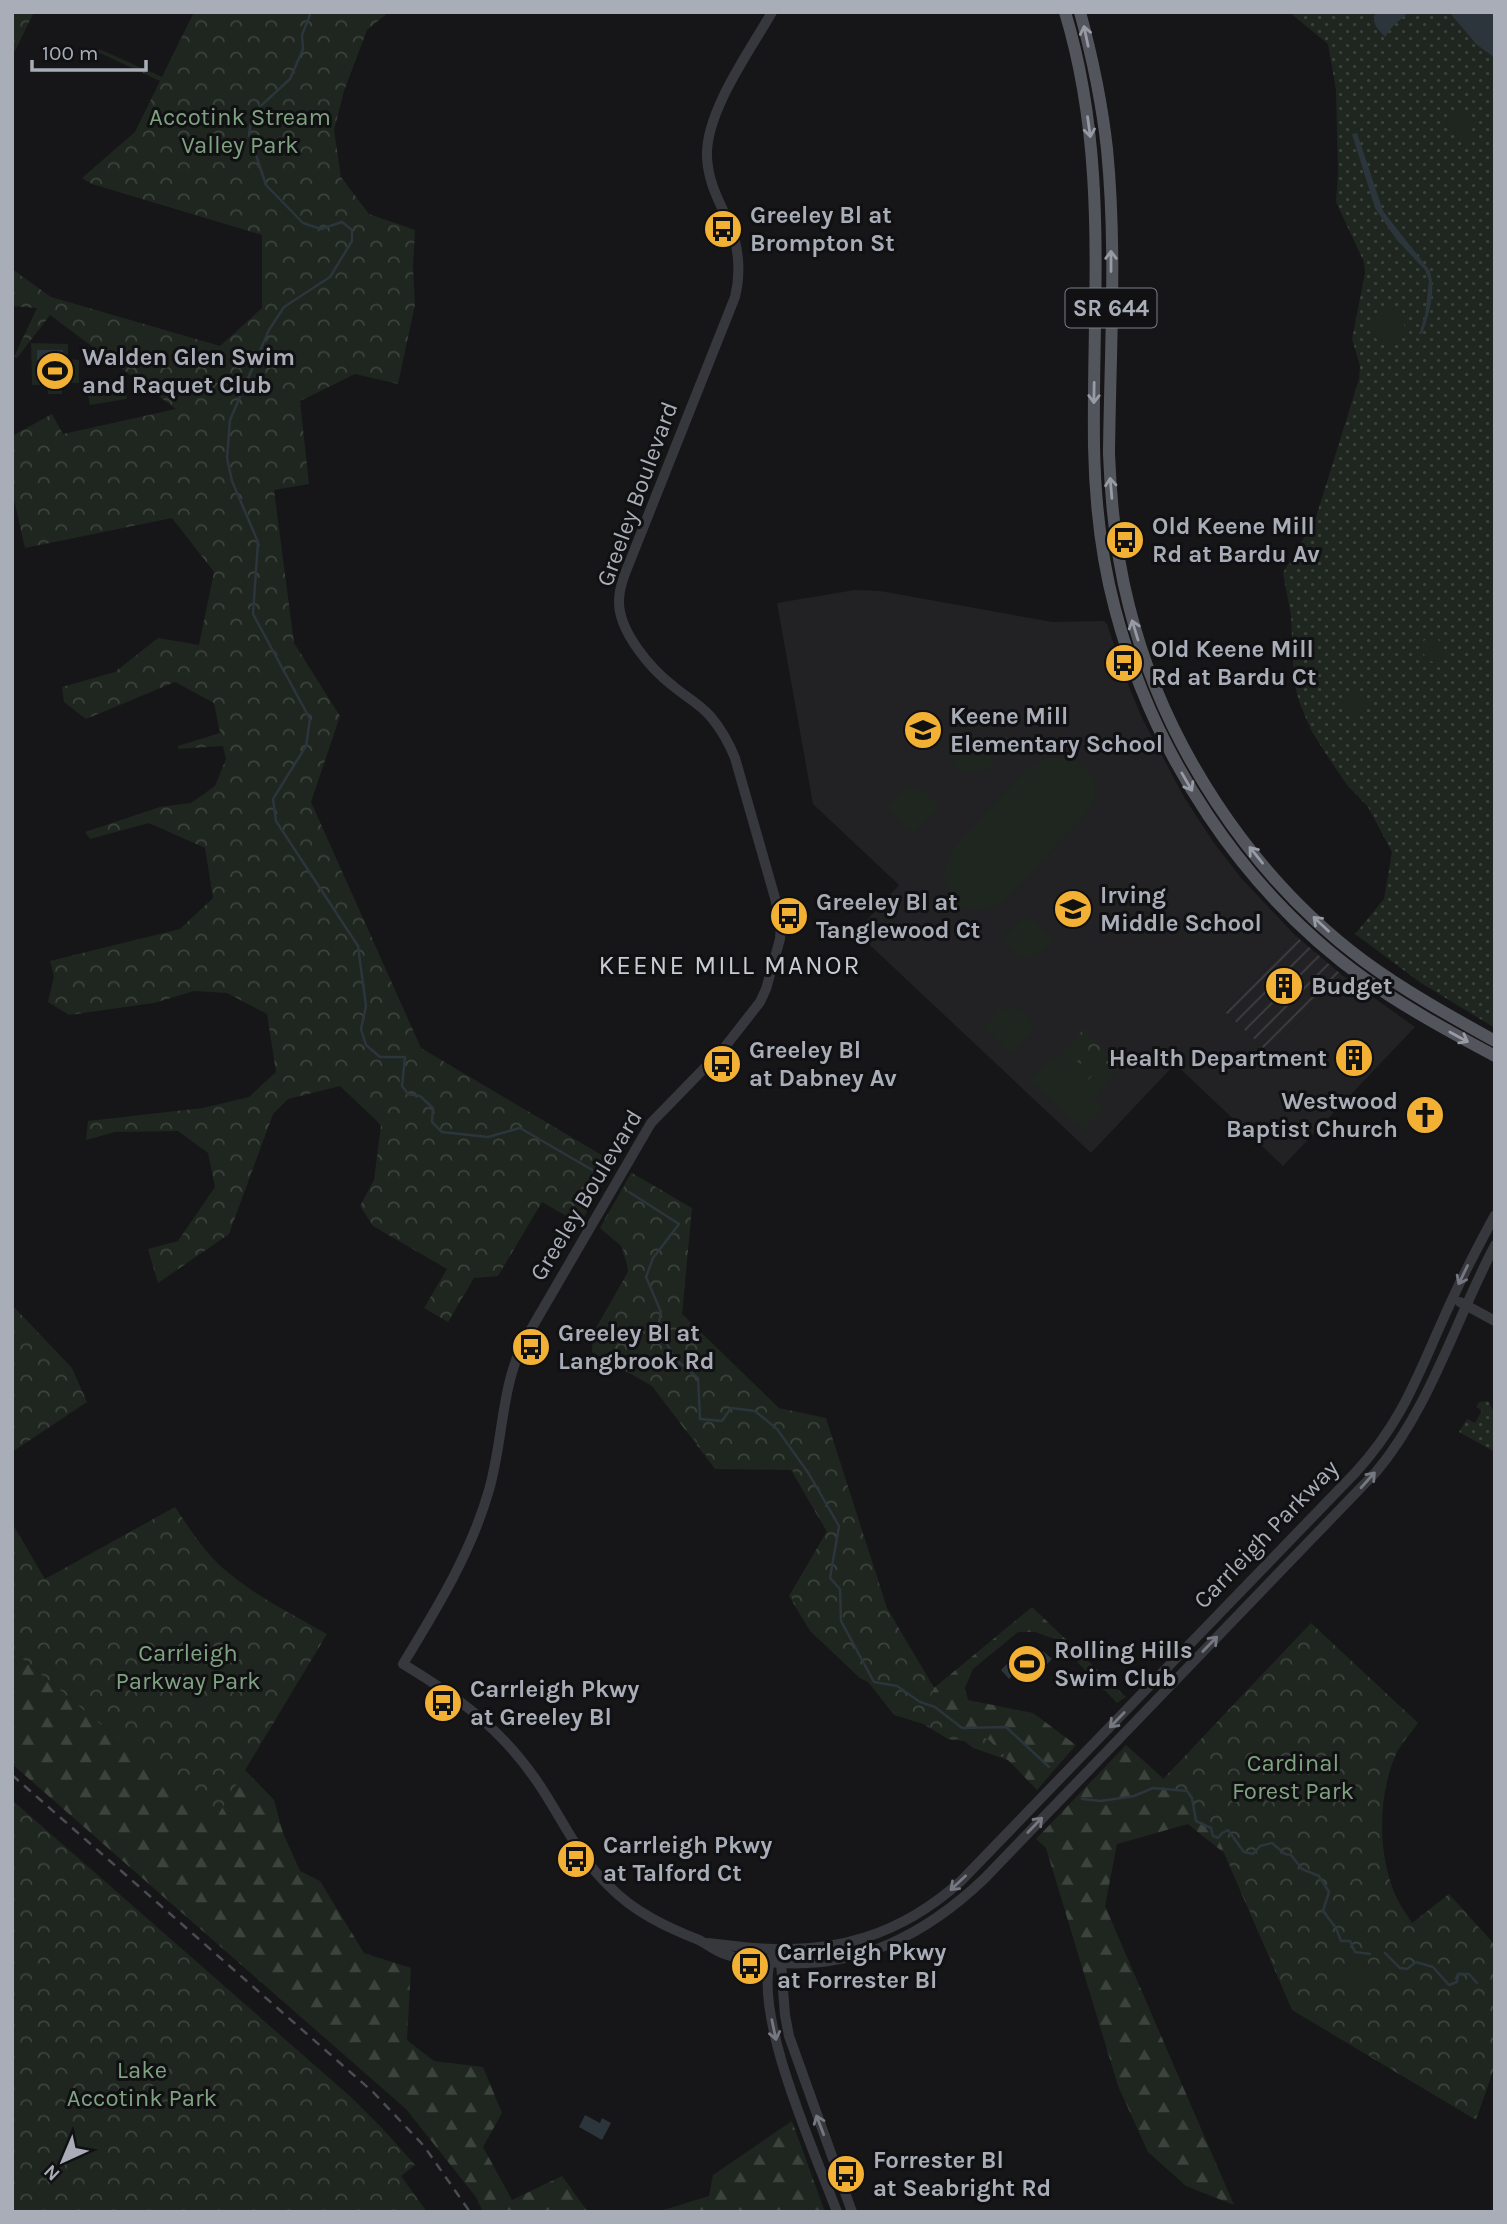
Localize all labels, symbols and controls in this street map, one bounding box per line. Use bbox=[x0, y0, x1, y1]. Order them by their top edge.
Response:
one-way arrow bbox=[1079, 25, 1092, 48]
scale bar bbox=[32, 28, 145, 72]
text: 100 m bbox=[42, 41, 99, 65]
park label: Accotink Stream Valley Park bbox=[149, 103, 331, 159]
one-way arrow bbox=[1083, 115, 1096, 138]
place label: Greeley Bl at Brompton St bbox=[750, 201, 895, 257]
bus stop icon: Greeley Bl at Brompton St bbox=[702, 208, 744, 250]
one-way arrow bbox=[1104, 250, 1118, 273]
road number: SR 644 bbox=[1066, 288, 1156, 328]
place label: Walden Glen Swim and Raquet Club bbox=[82, 343, 295, 399]
sports icon: Walden Glen Swim and Raquet Club bbox=[34, 350, 76, 392]
one-way arrow bbox=[1087, 381, 1101, 404]
street label: Greeley Boulevard bbox=[591, 398, 683, 590]
one-way arrow bbox=[1104, 478, 1117, 500]
place label: Old Keene Mill Rd at Bardu Av bbox=[1152, 512, 1320, 568]
bus stop icon: Old Keene Mill Rd at Bardu Av bbox=[1104, 519, 1146, 561]
one-way arrow bbox=[1128, 619, 1141, 641]
place label: Old Keene Mill Rd at Bardu Ct bbox=[1151, 635, 1316, 691]
bus stop icon: Old Keene Mill Rd at Bardu Ct bbox=[1103, 642, 1145, 684]
place label: Keene Mill Elementary School bbox=[950, 702, 1163, 758]
school or university icon: Keene Mill Elementary School bbox=[902, 709, 944, 751]
one-way arrow bbox=[1181, 771, 1195, 791]
one-way arrow bbox=[1248, 846, 1264, 864]
place label: Irving Middle School bbox=[1100, 881, 1262, 937]
place label: Greeley Bl at Tanglewood Ct bbox=[816, 888, 980, 944]
school or university icon: Irving Middle School bbox=[1052, 888, 1094, 930]
bus stop icon: Greeley Bl at Tanglewood Ct bbox=[768, 895, 810, 937]
one-way arrow bbox=[1312, 916, 1330, 932]
district label: KEENE MILL MANOR bbox=[599, 950, 861, 981]
building icon: Budget bbox=[1263, 965, 1305, 1007]
place label: Budget bbox=[1311, 972, 1393, 1000]
one-way arrow bbox=[1448, 1030, 1468, 1044]
place label: Greeley Bl at Dabney Av bbox=[749, 1036, 897, 1092]
building icon: Health Department bbox=[1333, 1037, 1375, 1079]
bus stop icon: Greeley Bl at Dabney Av bbox=[701, 1043, 743, 1085]
place label: Health Department bbox=[1109, 1044, 1327, 1072]
place label: Westwood Baptist Church bbox=[1226, 1087, 1398, 1143]
church icon: Westwood Baptist Church bbox=[1404, 1094, 1446, 1136]
street label: Greeley Boulevard bbox=[524, 1104, 648, 1286]
one-way arrow bbox=[1456, 1264, 1470, 1285]
place label: Greeley Bl at Langbrook Rd bbox=[558, 1319, 715, 1375]
bus stop icon: Greeley Bl at Langbrook Rd bbox=[510, 1326, 552, 1368]
street label: Carrleigh Parkway bbox=[1188, 1454, 1344, 1614]
one-way arrow bbox=[1360, 1471, 1376, 1489]
one-way arrow bbox=[1202, 1635, 1219, 1652]
place label: Rolling Hills Swim Club bbox=[1054, 1636, 1193, 1692]
park label: Carrleigh Parkway Park bbox=[116, 1639, 260, 1695]
sports icon: Rolling Hills Swim Club bbox=[1006, 1643, 1048, 1685]
place label: Carrleigh Pkwy at Greeley Bl bbox=[470, 1675, 639, 1731]
bus stop icon: Carrleigh Pkwy at Greeley Bl bbox=[422, 1682, 464, 1724]
one-way arrow bbox=[1108, 1711, 1125, 1728]
park label: Cardinal Forest Park bbox=[1232, 1749, 1354, 1805]
one-way arrow bbox=[1027, 1817, 1044, 1834]
place label: Carrleigh Pkwy at Talford Ct bbox=[603, 1831, 772, 1887]
bus stop icon: Carrleigh Pkwy at Talford Ct bbox=[555, 1838, 597, 1880]
one-way arrow bbox=[950, 1875, 967, 1892]
place label: Carrleigh Pkwy at Forrester Bl bbox=[777, 1938, 946, 1994]
bus stop icon: Carrleigh Pkwy at Forrester Bl bbox=[729, 1945, 771, 1987]
one-way arrow bbox=[767, 2018, 781, 2041]
park label: Lake Accotink Park bbox=[67, 2056, 217, 2112]
one-way arrow bbox=[813, 2114, 826, 2136]
north arrow bbox=[28, 2126, 98, 2196]
place label: Forrester Bl at Seabright Rd bbox=[873, 2146, 1051, 2202]
bus stop icon: Forrester Bl at Seabright Rd bbox=[825, 2153, 867, 2195]
text: N bbox=[39, 2160, 64, 2185]

